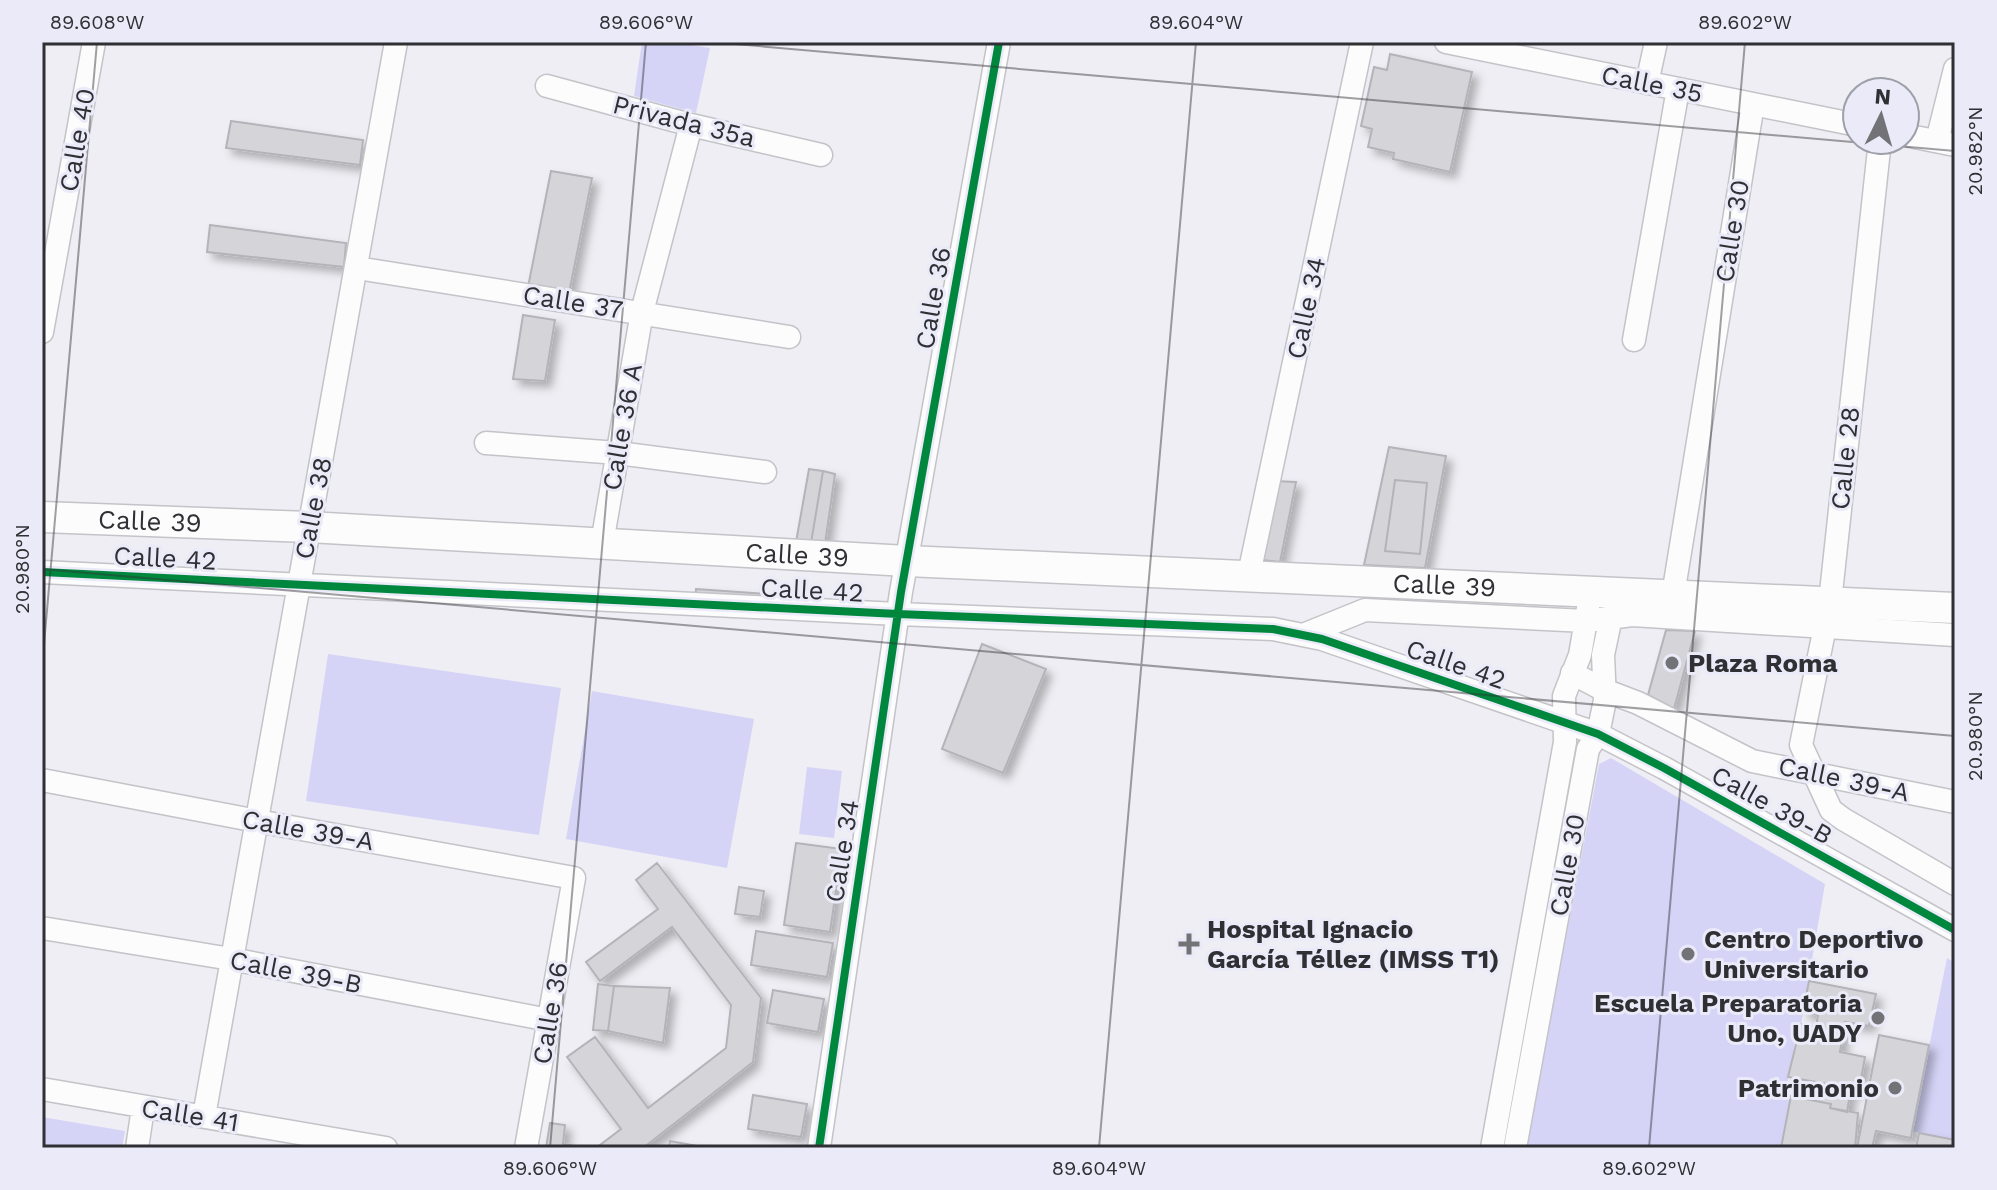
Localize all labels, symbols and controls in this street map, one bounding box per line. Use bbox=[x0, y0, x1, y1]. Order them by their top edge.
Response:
text: 89.608°W bbox=[50, 10, 144, 34]
text: 89.606°W bbox=[599, 10, 693, 34]
text: 89.604°W bbox=[1149, 10, 1243, 34]
text: 89.602°W bbox=[1698, 10, 1792, 34]
street label: Calle 35 bbox=[1599, 59, 1705, 109]
north arrow bbox=[1841, 76, 1921, 156]
text: N bbox=[1873, 83, 1892, 110]
street label: Calle 40 bbox=[53, 86, 101, 194]
street label: Privada 35a bbox=[610, 89, 759, 153]
text: 20.982°N bbox=[1963, 106, 1987, 196]
street label: Calle 30 bbox=[1709, 177, 1755, 285]
street label: Calle 36 bbox=[909, 245, 957, 351]
street label: Calle 34 bbox=[1281, 254, 1331, 362]
street label: Calle 37 bbox=[521, 279, 625, 325]
street label: Calle 36 A bbox=[596, 361, 648, 493]
street label: Calle 28 bbox=[1825, 405, 1865, 511]
street label: Calle 38 bbox=[288, 454, 338, 562]
street label: Calle 39 bbox=[98, 504, 202, 538]
text: 20.980°N bbox=[10, 524, 34, 614]
street label: Calle 39 bbox=[744, 537, 850, 573]
street label: Calle 42 bbox=[113, 540, 217, 576]
street label: Calle 39 bbox=[1392, 568, 1497, 602]
street label: Calle 42 bbox=[760, 572, 864, 608]
street label: Calle 42 bbox=[1402, 633, 1510, 695]
place label: Plaza Roma bbox=[1688, 648, 1838, 678]
marker: Plaza Roma bbox=[1663, 654, 1681, 672]
text: 20.980°N bbox=[1963, 691, 1987, 781]
street label: Calle 39-A bbox=[1776, 750, 1912, 808]
street label: Calle 39-B bbox=[1706, 759, 1838, 851]
street label: Calle 34 bbox=[819, 798, 865, 904]
street label: Calle 39-A bbox=[240, 804, 376, 856]
street label: Calle 30 bbox=[1543, 811, 1591, 919]
place label: Hospital Ignacio García Téllez (IMSS T1) bbox=[1207, 914, 1499, 974]
place label: Centro Deportivo Universitario bbox=[1704, 924, 1924, 984]
marker: Hospital Ignacio García Téllez (IMSS T1) bbox=[1178, 933, 1200, 955]
street label: Calle 39-B bbox=[227, 945, 365, 999]
marker: Centro Deportivo Universitario bbox=[1679, 945, 1697, 963]
street label: Calle 36 bbox=[526, 960, 574, 1066]
place label: Escuela Preparatoria Uno, UADY bbox=[1594, 988, 1862, 1048]
marker: Escuela Preparatoria Uno, UADY bbox=[1869, 1009, 1887, 1027]
place label: Patrimonio bbox=[1738, 1073, 1879, 1103]
marker: Patrimonio bbox=[1886, 1079, 1904, 1097]
street label: Calle 41 bbox=[139, 1093, 241, 1137]
text: 89.606°W bbox=[503, 1156, 597, 1180]
text: 89.604°W bbox=[1052, 1156, 1146, 1180]
text: 89.602°W bbox=[1602, 1156, 1696, 1180]

